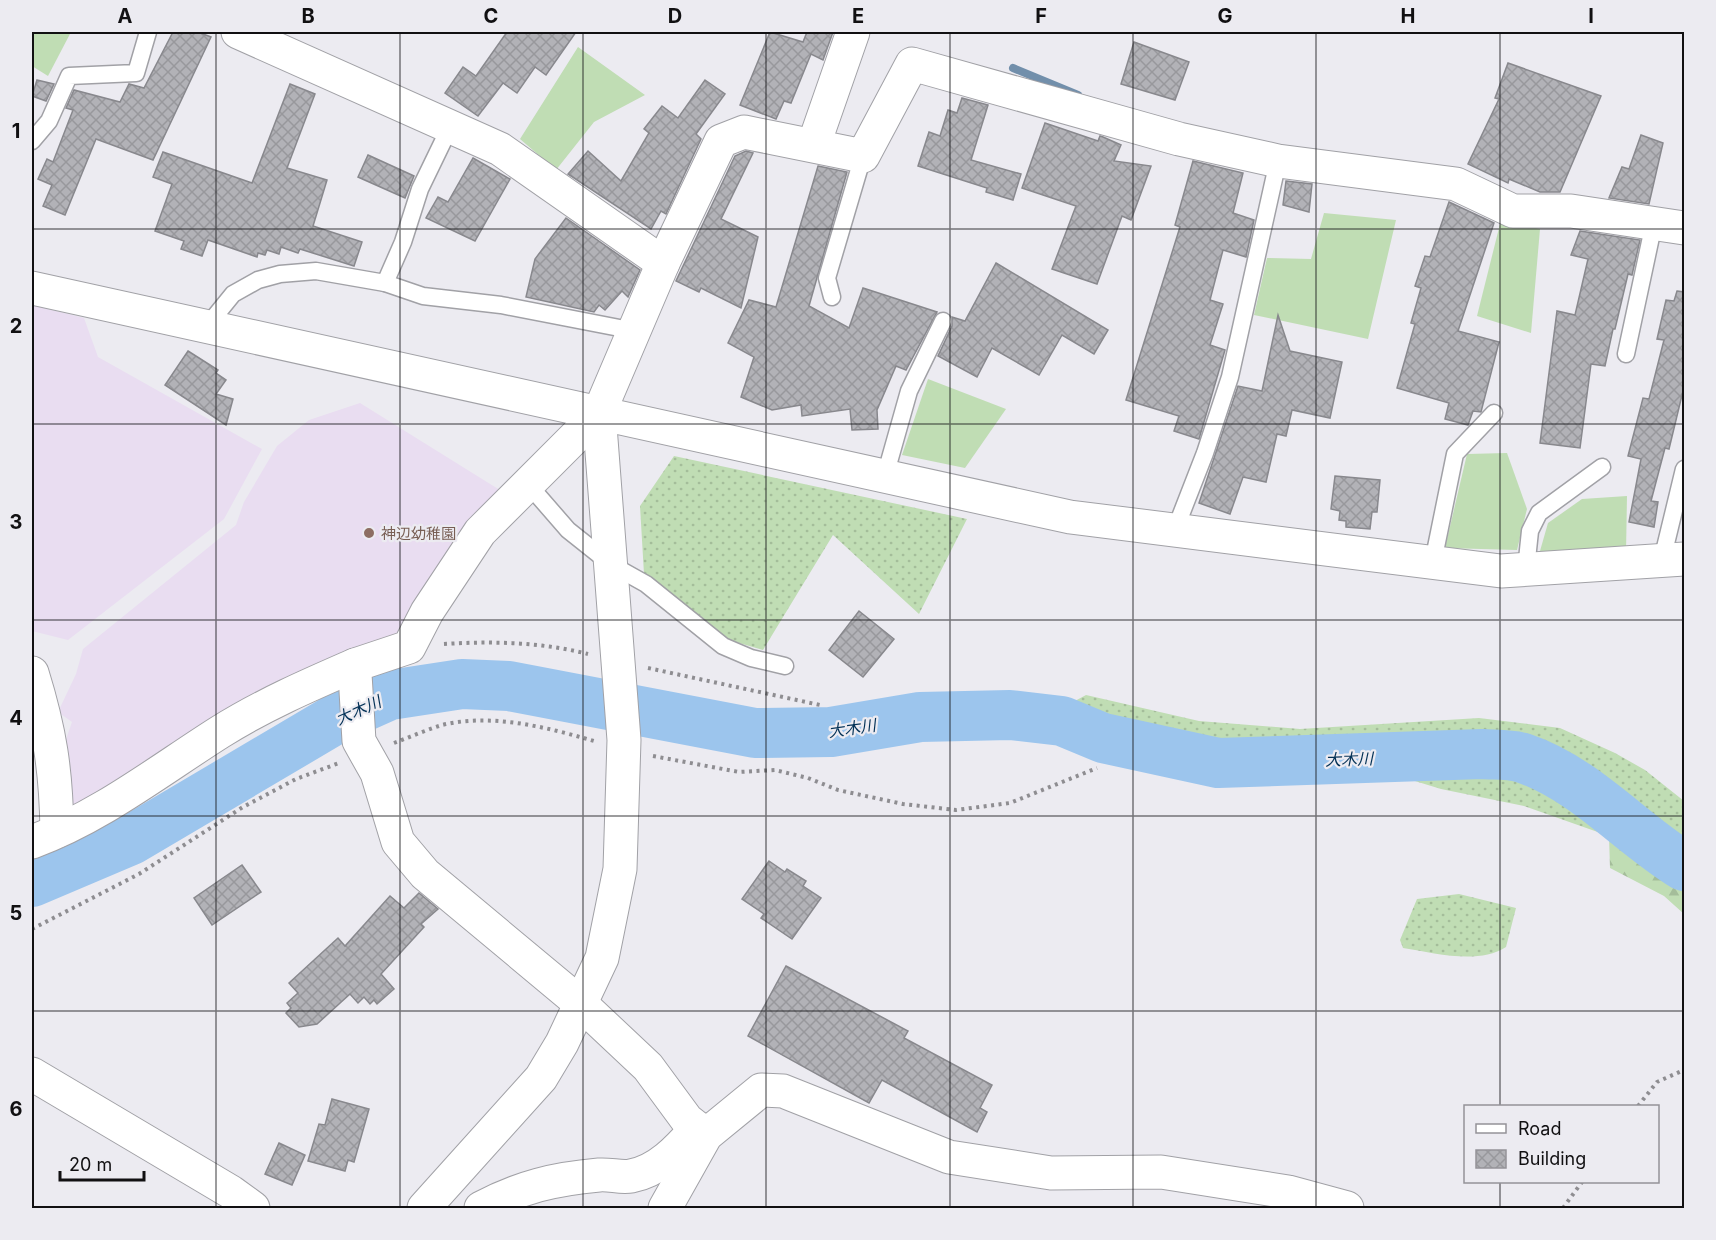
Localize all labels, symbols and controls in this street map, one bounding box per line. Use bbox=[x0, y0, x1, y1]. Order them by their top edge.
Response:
text: A bbox=[118, 4, 133, 28]
text: B bbox=[301, 4, 315, 28]
text: C bbox=[484, 4, 498, 28]
text: D bbox=[668, 4, 682, 28]
text: E bbox=[852, 4, 864, 28]
text: F bbox=[1035, 4, 1047, 28]
text: G bbox=[1217, 4, 1233, 28]
text: H bbox=[1401, 4, 1415, 28]
text: I bbox=[1588, 4, 1594, 28]
text: 1 bbox=[12, 119, 20, 143]
text: 2 bbox=[10, 314, 22, 338]
text: 3 bbox=[10, 510, 22, 534]
place label: 神辺幼稚園 bbox=[381, 524, 456, 543]
marker: 神辺幼稚園 bbox=[362, 526, 376, 540]
water label: 大木川 bbox=[332, 690, 386, 729]
text: 4 bbox=[9, 706, 23, 730]
water label: 大木川 bbox=[827, 714, 879, 741]
water label: 大木川 bbox=[1325, 748, 1375, 770]
text: 5 bbox=[10, 901, 22, 925]
text: 6 bbox=[10, 1097, 23, 1121]
legend bbox=[1464, 1105, 1659, 1183]
text: Road bbox=[1518, 1118, 1561, 1139]
scale bar bbox=[60, 1144, 144, 1182]
text: Building bbox=[1518, 1148, 1586, 1169]
text: 20 m bbox=[69, 1154, 112, 1175]

